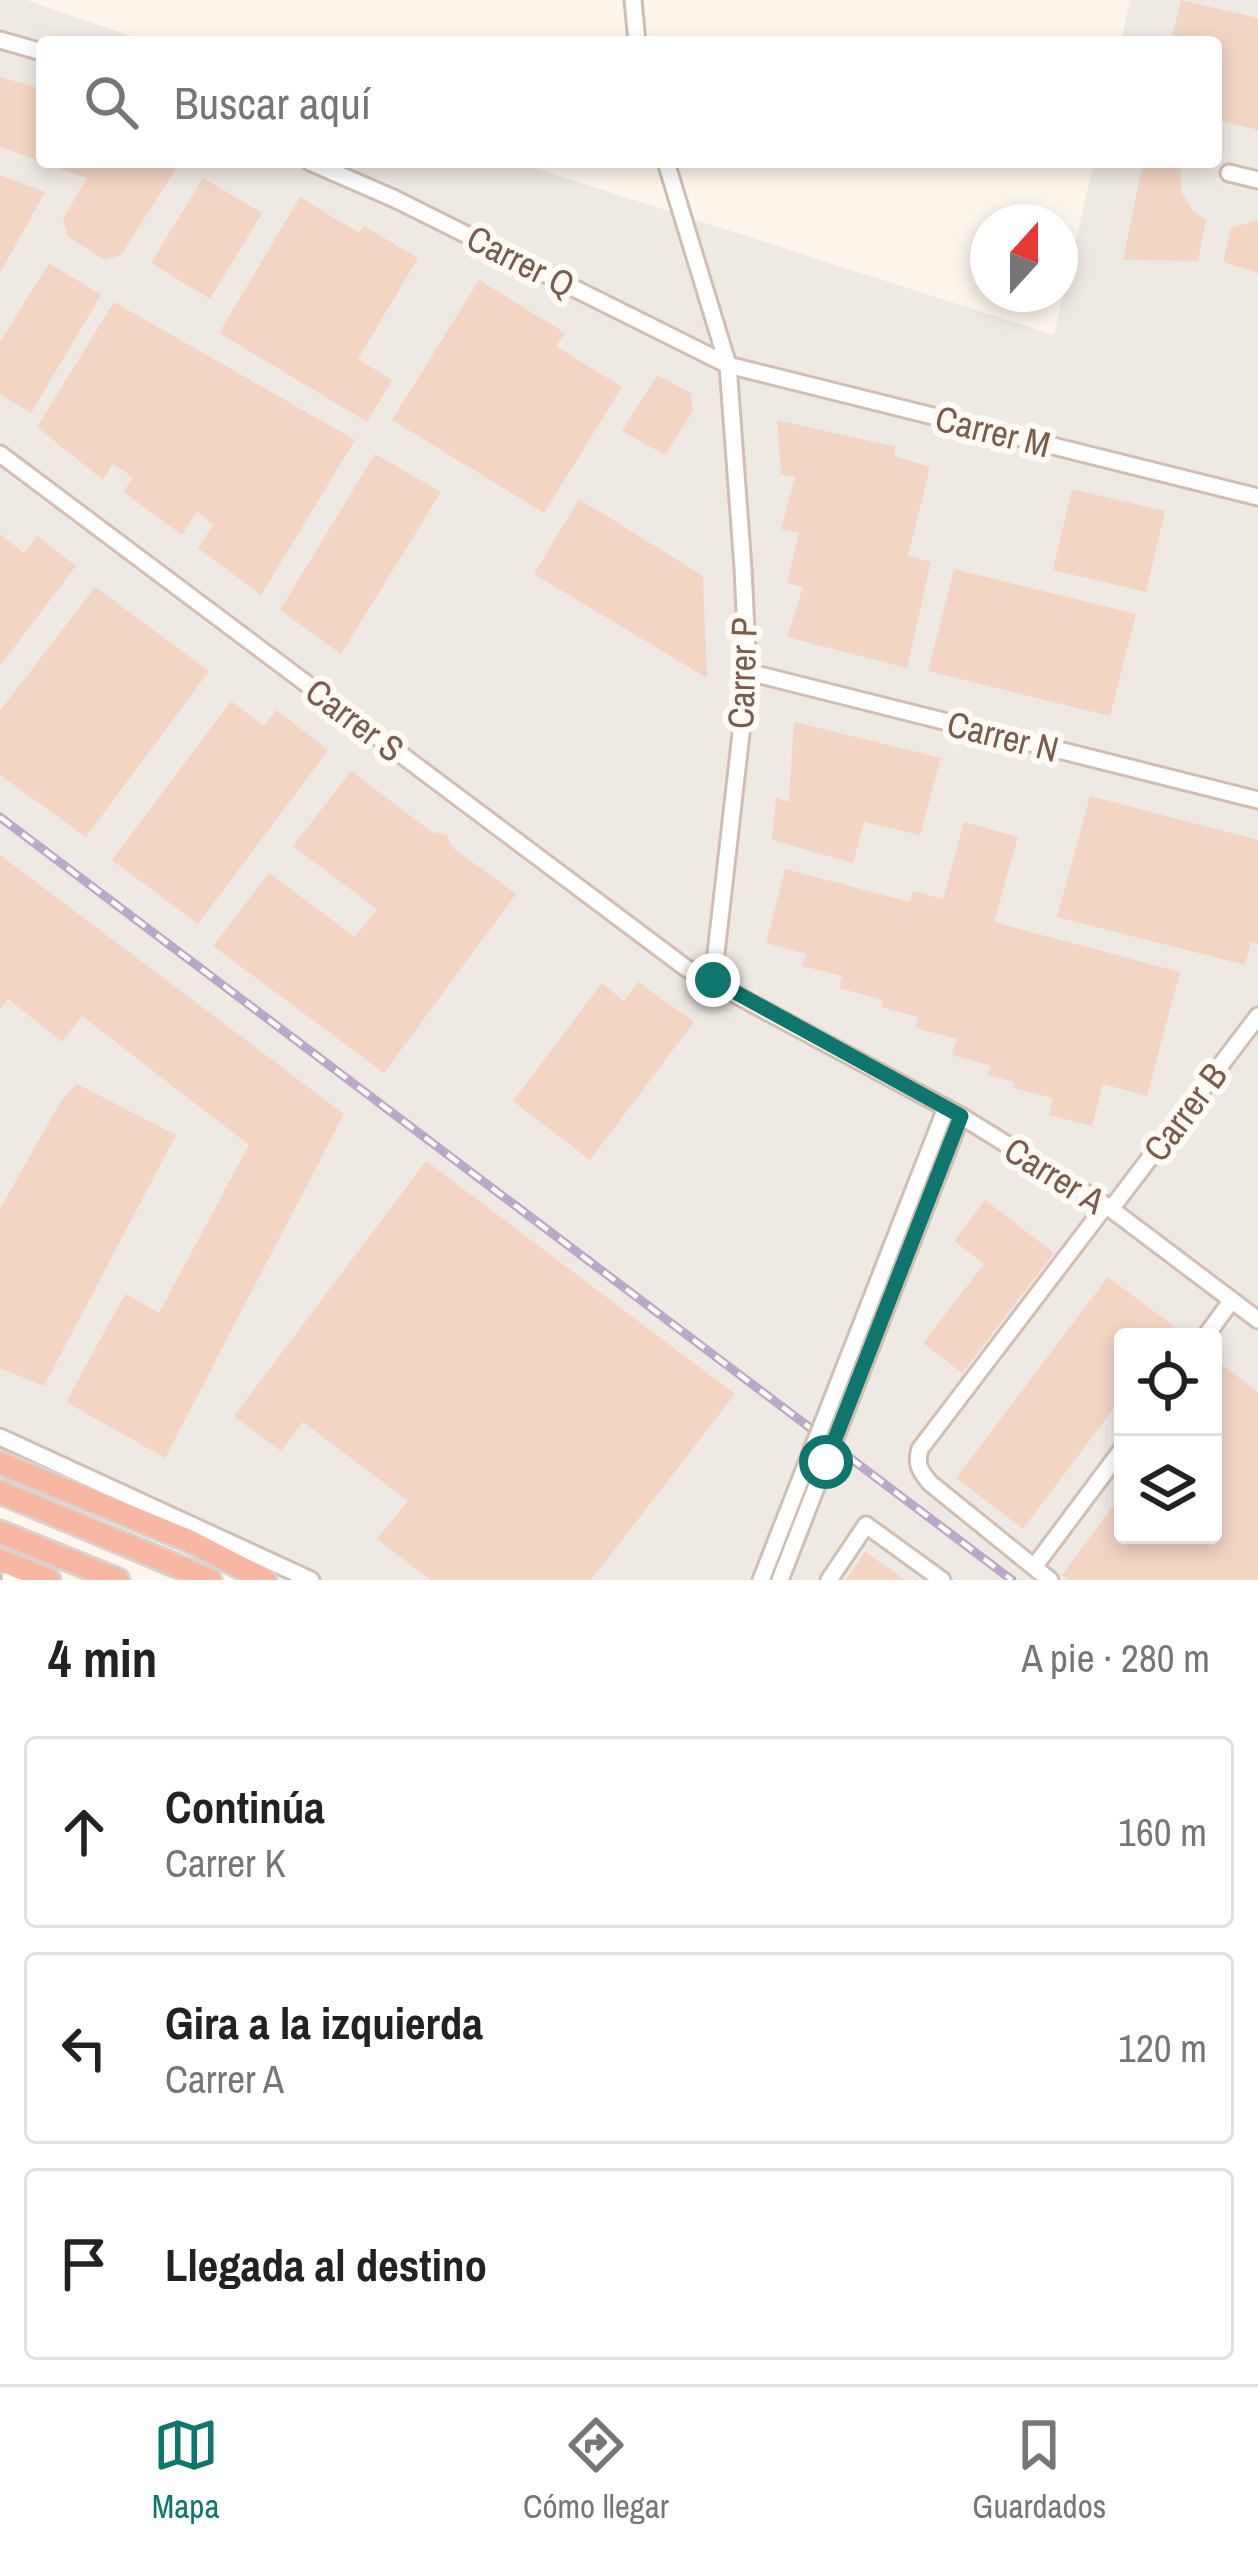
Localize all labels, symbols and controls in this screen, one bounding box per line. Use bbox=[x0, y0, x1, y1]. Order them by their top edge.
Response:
search box bbox=[36, 36, 1222, 168]
icon: search bbox=[78, 69, 144, 135]
text: Buscar aquí bbox=[174, 72, 371, 133]
north arrow bbox=[970, 204, 1078, 312]
street label: Carrer Q bbox=[459, 214, 583, 308]
street label: Carrer M bbox=[931, 394, 1055, 468]
street label: Carrer P bbox=[716, 616, 768, 730]
street label: Carrer S bbox=[296, 667, 414, 773]
street label: Carrer N bbox=[942, 699, 1064, 773]
route end bbox=[686, 953, 740, 1007]
street label: Carrer B bbox=[1132, 1053, 1238, 1171]
street label: Carrer A bbox=[996, 1126, 1115, 1225]
map controls bbox=[1114, 1328, 1222, 1544]
button: locate bbox=[1114, 1328, 1222, 1436]
route start bbox=[799, 1435, 853, 1489]
button: layers bbox=[1114, 1436, 1222, 1544]
text: 4 min bbox=[48, 1624, 157, 1693]
text: A pie · 280 m bbox=[1022, 1632, 1210, 1684]
text: Continúa bbox=[165, 1776, 325, 1837]
icon: ahead bbox=[51, 1799, 117, 1865]
text: 160 m bbox=[1118, 1806, 1207, 1858]
text: Carrer K bbox=[165, 1837, 286, 1889]
text: Gira a la izquierda bbox=[165, 1992, 483, 2053]
icon: left bbox=[51, 2015, 117, 2081]
text: 120 m bbox=[1118, 2022, 1207, 2074]
text: Carrer A bbox=[165, 2053, 284, 2105]
icon: arrive bbox=[51, 2231, 117, 2297]
text: Llegada al destino bbox=[165, 2234, 487, 2295]
tab: Mapa bbox=[152, 2412, 219, 2528]
tab: Cómo llegar bbox=[523, 2412, 669, 2528]
tab: Guardados bbox=[972, 2412, 1106, 2528]

